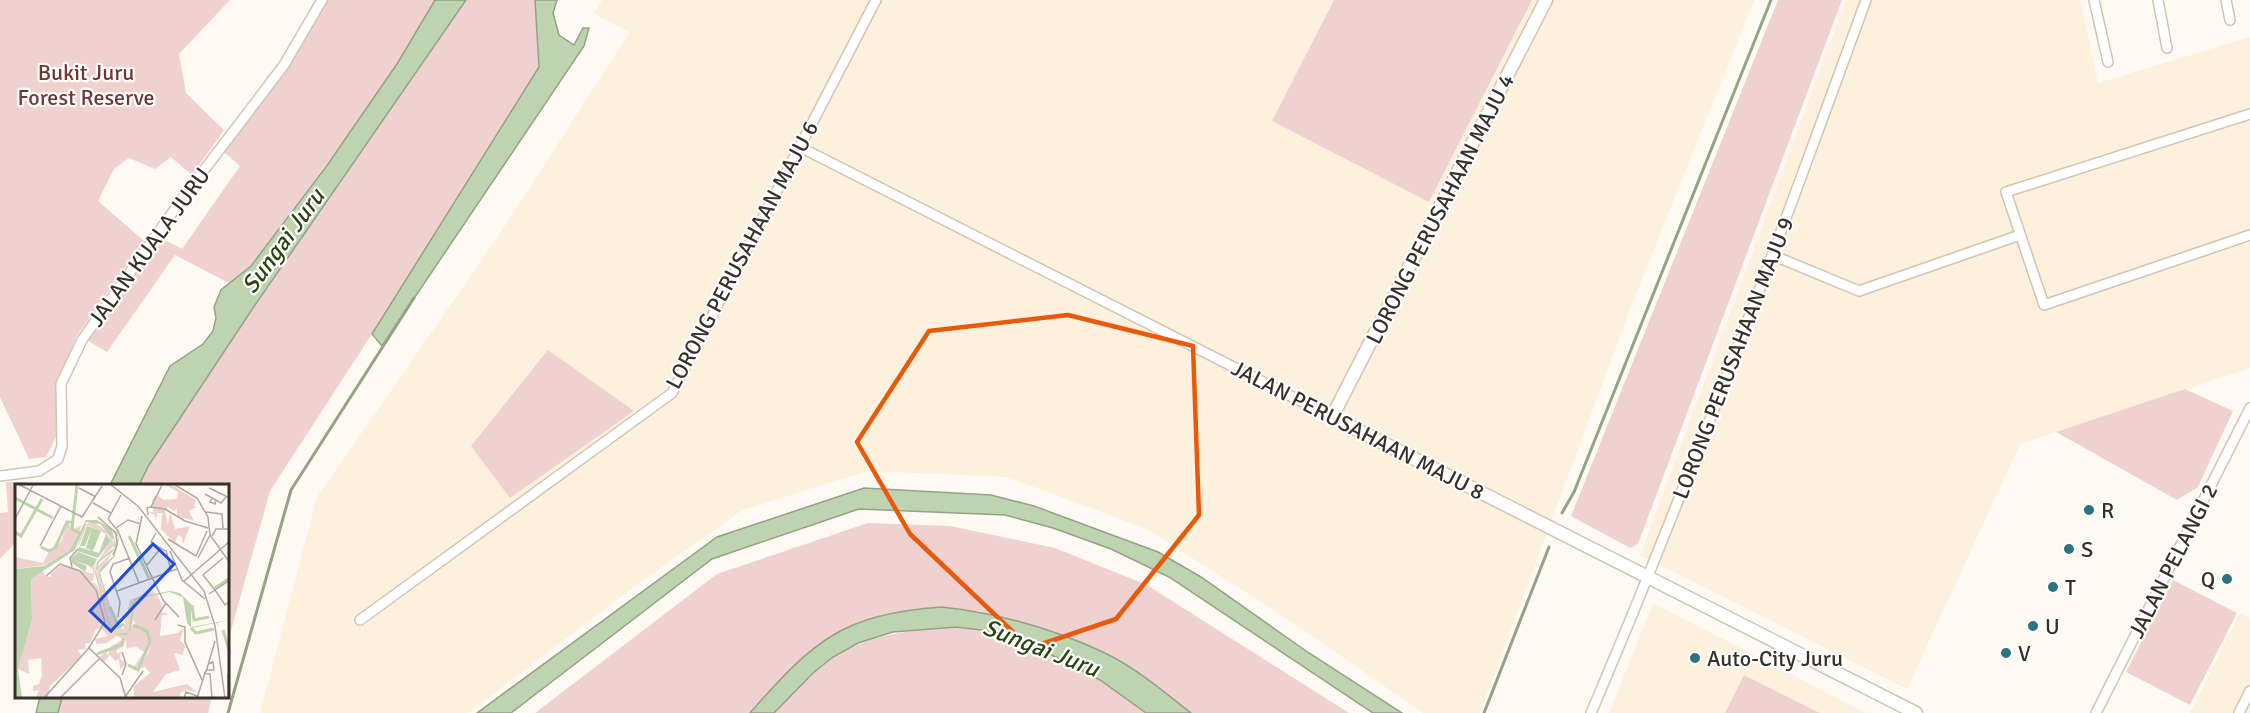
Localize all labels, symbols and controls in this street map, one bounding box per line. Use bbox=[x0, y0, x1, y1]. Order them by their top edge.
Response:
park label: Bukit Juru Forest Reserve bbox=[17, 59, 155, 111]
street label: LORONG PERUSAHAAN MAJU 4 bbox=[1360, 69, 1520, 349]
street label: LORONG PERUSAHAAN MAJU 6 bbox=[660, 116, 824, 394]
street label: JALAN KUALA JURU bbox=[82, 162, 216, 332]
water label: Sungai Juru bbox=[235, 181, 332, 299]
street label: LORONG PERUSAHAAN MAJU 9 bbox=[1667, 213, 1799, 503]
street label: JALAN PERUSAHAAN MAJU 8 bbox=[1227, 354, 1489, 506]
street label: JALAN PELANGI 2 bbox=[2123, 479, 2223, 643]
inset map bbox=[15, 484, 230, 698]
place label: R bbox=[2101, 497, 2114, 524]
marker: R bbox=[2082, 503, 2096, 517]
place label: S bbox=[2081, 536, 2093, 563]
marker: S bbox=[2062, 542, 2076, 556]
place label: Q bbox=[2201, 566, 2215, 593]
marker: Q bbox=[2220, 572, 2234, 586]
place label: T bbox=[2065, 574, 2076, 601]
marker: T bbox=[2046, 580, 2060, 594]
water label: Sungai Juru bbox=[979, 612, 1105, 685]
place label: U bbox=[2045, 613, 2060, 640]
marker: U bbox=[2026, 619, 2040, 633]
place label: V bbox=[2018, 640, 2031, 667]
place label: Auto-City Juru bbox=[1707, 645, 1843, 672]
marker: V bbox=[1999, 646, 2013, 660]
marker: Auto-City Juru bbox=[1688, 651, 1702, 665]

